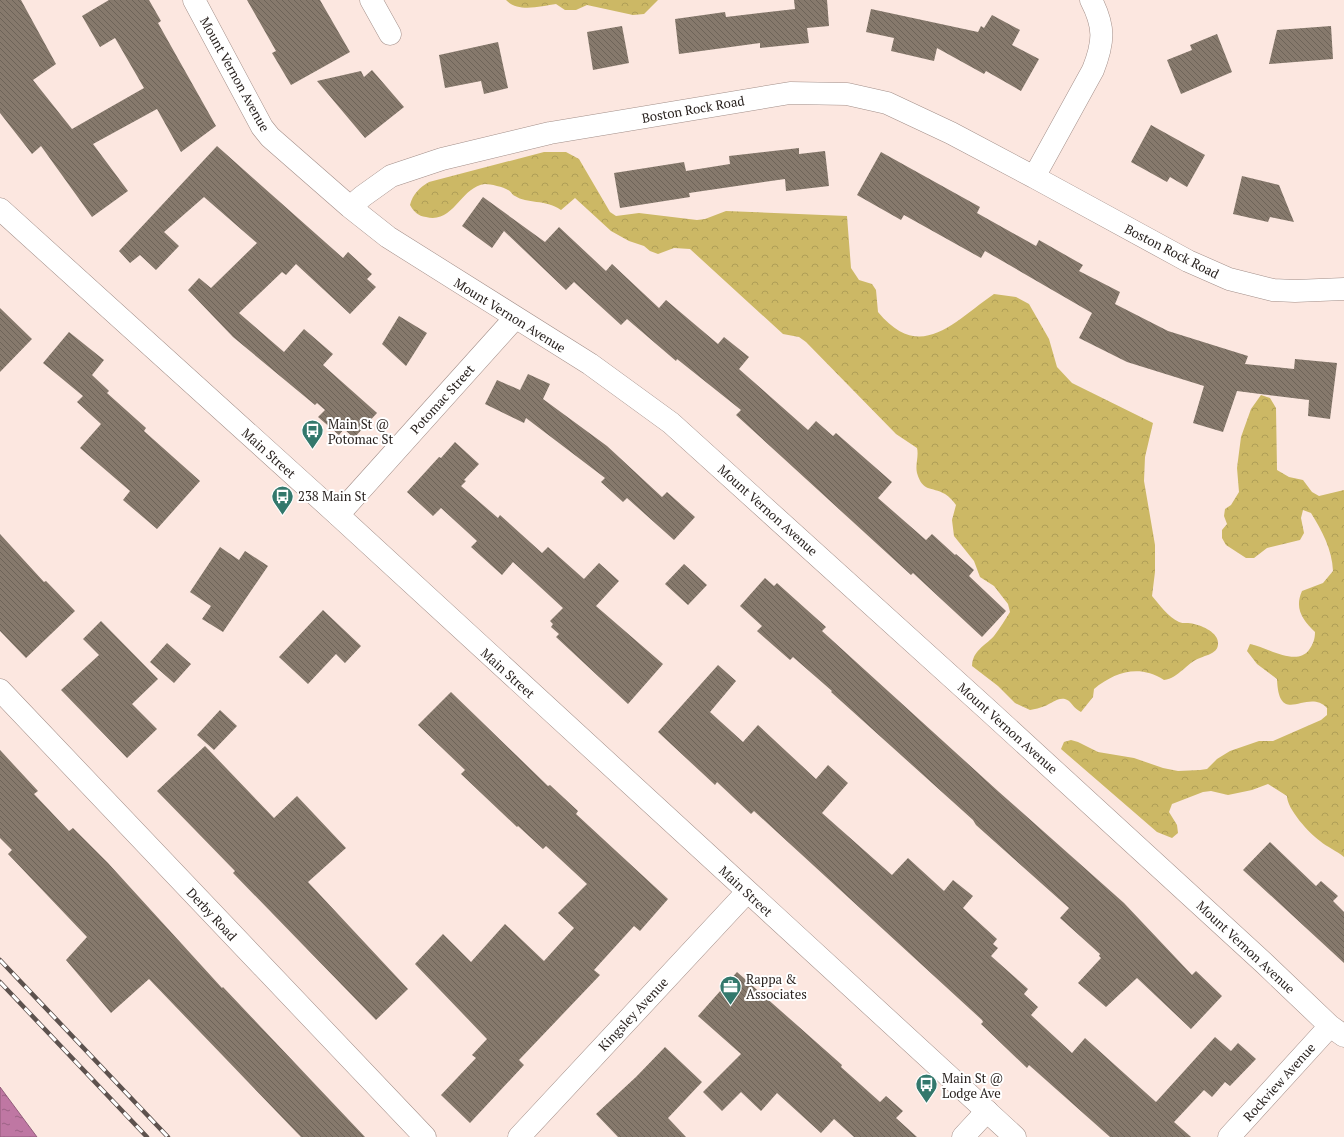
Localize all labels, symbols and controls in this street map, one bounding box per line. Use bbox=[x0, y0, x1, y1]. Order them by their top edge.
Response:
street label: Mount Vernon Avenue bbox=[196, 13, 274, 135]
street label: Boston Rock Road bbox=[640, 91, 746, 127]
street label: Boston Rock Road bbox=[1122, 219, 1222, 283]
street label: Mount Vernon Avenue bbox=[451, 273, 569, 357]
street label: Potomac Street bbox=[406, 360, 478, 438]
place label: Main St @ Potomac St bbox=[328, 415, 393, 448]
bus stop icon: Main St @ Potomac St bbox=[299, 418, 325, 451]
street label: Main Street bbox=[238, 424, 300, 482]
street label: Mount Vernon Avenue bbox=[714, 460, 822, 560]
bus stop icon: 238 Main St bbox=[269, 483, 295, 516]
place label: 238 Main St bbox=[298, 487, 367, 505]
street label: Main Street bbox=[477, 644, 539, 702]
street label: Mount Vernon Avenue bbox=[954, 678, 1062, 778]
street label: Main Street bbox=[715, 861, 777, 921]
street label: Derby Road bbox=[183, 884, 241, 944]
street label: Mount Vernon Avenue bbox=[1193, 897, 1299, 997]
place label: Rappa & Associates bbox=[746, 970, 807, 1003]
street label: Kingsley Avenue bbox=[594, 973, 672, 1055]
office icon: Rappa & Associates bbox=[717, 973, 743, 1006]
street label: Rockview Avenue bbox=[1239, 1039, 1319, 1125]
place label: Main St @ Lodge Ave bbox=[942, 1069, 1003, 1102]
bus stop icon: Main St @ Lodge Ave bbox=[913, 1072, 939, 1105]

